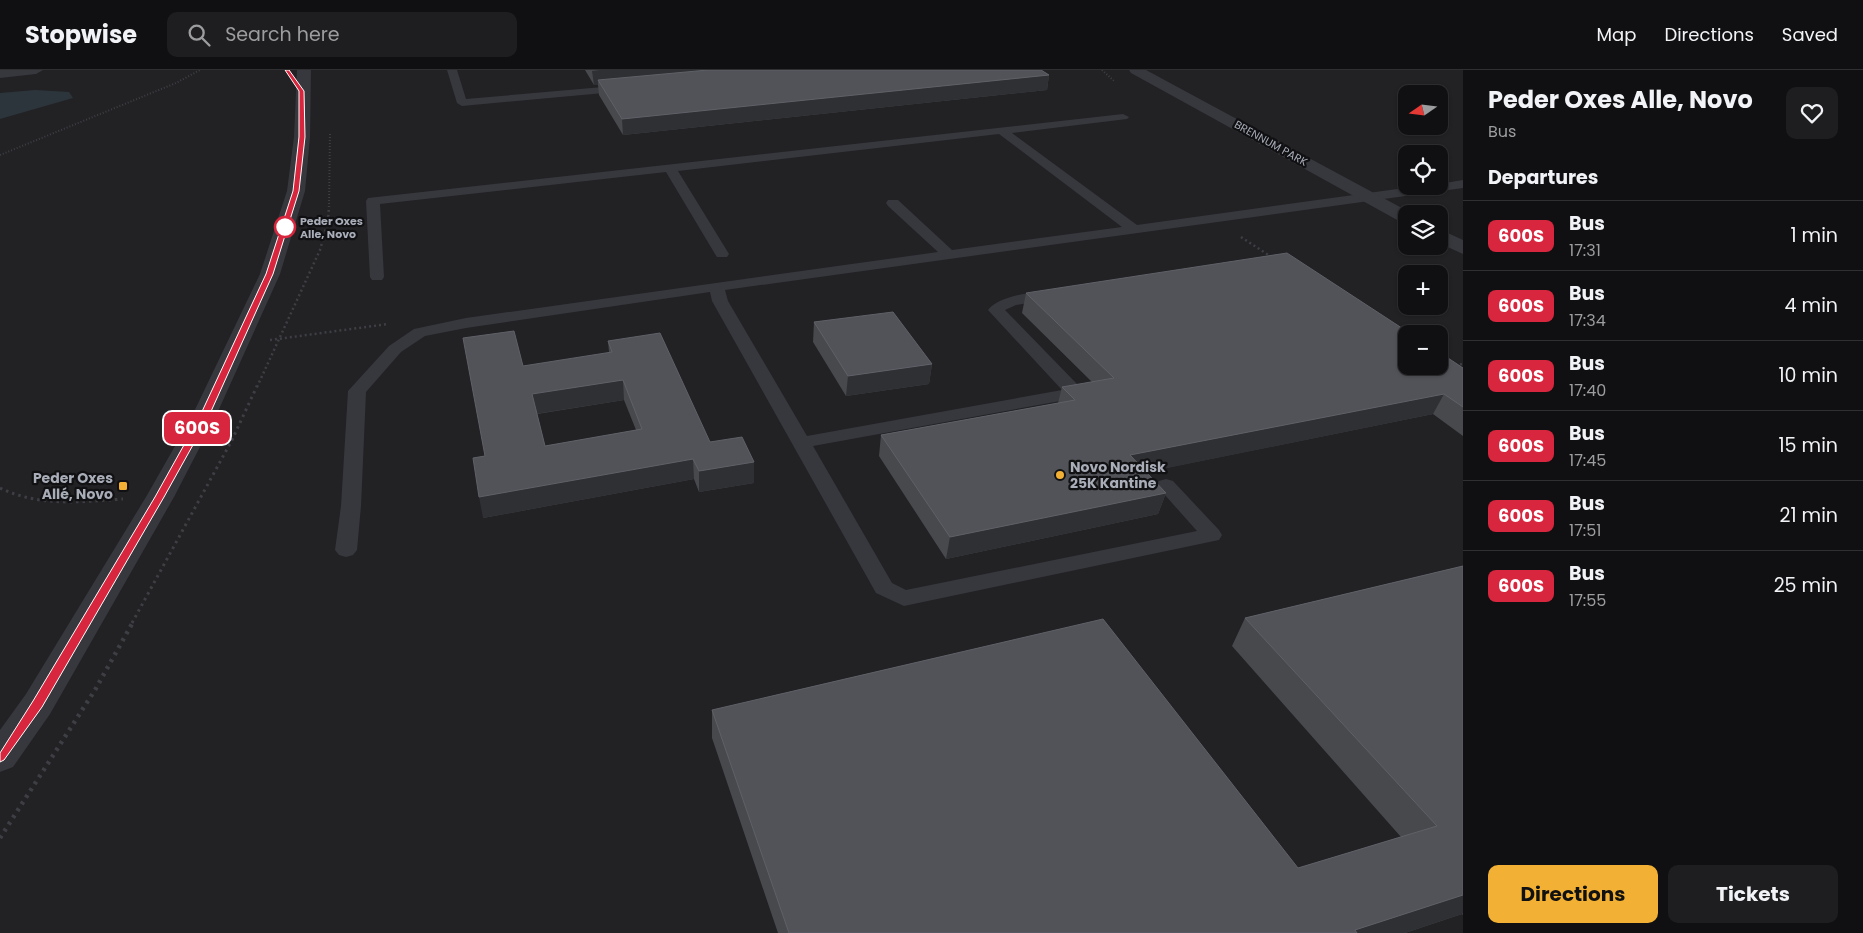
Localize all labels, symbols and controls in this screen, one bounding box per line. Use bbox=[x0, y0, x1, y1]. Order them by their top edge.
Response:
search box bbox=[167, 12, 517, 57]
text: Stopwise bbox=[25, 18, 137, 51]
icon: search bbox=[185, 21, 213, 49]
text: Search here bbox=[225, 21, 340, 48]
text: Map bbox=[1597, 22, 1636, 47]
text: Directions bbox=[1664, 22, 1754, 47]
text: Saved bbox=[1782, 22, 1838, 47]
text: Peder Oxes Alle, Novo bbox=[1488, 83, 1753, 116]
north arrow bbox=[1398, 85, 1448, 135]
map controls bbox=[1398, 85, 1448, 375]
button: heart bbox=[1786, 87, 1838, 139]
street label: BRENNUM PARK bbox=[1232, 116, 1311, 170]
text: Bus bbox=[1488, 120, 1516, 143]
button: locate bbox=[1398, 145, 1448, 195]
text: Departures bbox=[1488, 164, 1598, 191]
button: layers bbox=[1398, 205, 1448, 255]
text: Bus bbox=[1569, 210, 1605, 237]
place label: Peder Oxes Alle, Novo bbox=[300, 213, 363, 242]
marker: Peder Oxes Alle, Novo bbox=[274, 216, 296, 238]
text: 1 min bbox=[1790, 222, 1838, 249]
text: 600S bbox=[1498, 223, 1544, 248]
text: 17:31 bbox=[1569, 239, 1601, 262]
button: + bbox=[1398, 265, 1448, 315]
text: Bus bbox=[1569, 280, 1605, 307]
text: 4 min bbox=[1785, 292, 1838, 319]
text: 600S bbox=[1498, 293, 1544, 318]
text: 17:34 bbox=[1569, 309, 1606, 332]
button: − bbox=[1398, 325, 1448, 375]
text: Bus bbox=[1569, 350, 1605, 377]
text: 10 min bbox=[1779, 362, 1838, 389]
text: 600S bbox=[1498, 363, 1544, 388]
text: 17:40 bbox=[1569, 379, 1606, 402]
line badge: 600S bbox=[162, 412, 232, 444]
text: 600S bbox=[174, 415, 220, 440]
text: Bus bbox=[1569, 420, 1605, 447]
text: 15 min bbox=[1779, 432, 1838, 459]
text: 600S bbox=[1498, 433, 1544, 458]
text: 17:45 bbox=[1569, 449, 1606, 472]
place label: Novo Nordisk 25K Kantine bbox=[1070, 457, 1166, 493]
place label: Peder Oxes Allé, Novo bbox=[33, 468, 113, 504]
marker: Novo Nordisk 25K Kantine bbox=[1054, 469, 1066, 481]
marker: Peder Oxes Allé, Novo bbox=[117, 480, 129, 492]
text: Bus bbox=[1569, 490, 1605, 517]
text: 21 min bbox=[1780, 502, 1838, 529]
text: 600S bbox=[1498, 503, 1544, 528]
text: 17:51 bbox=[1569, 519, 1601, 542]
text: Bus bbox=[1569, 560, 1605, 587]
text: 25 min bbox=[1774, 572, 1838, 599]
text: 600S bbox=[1498, 573, 1544, 598]
text: 17:55 bbox=[1569, 589, 1606, 612]
button: Directions bbox=[1488, 865, 1658, 923]
button: Tickets bbox=[1668, 865, 1838, 923]

